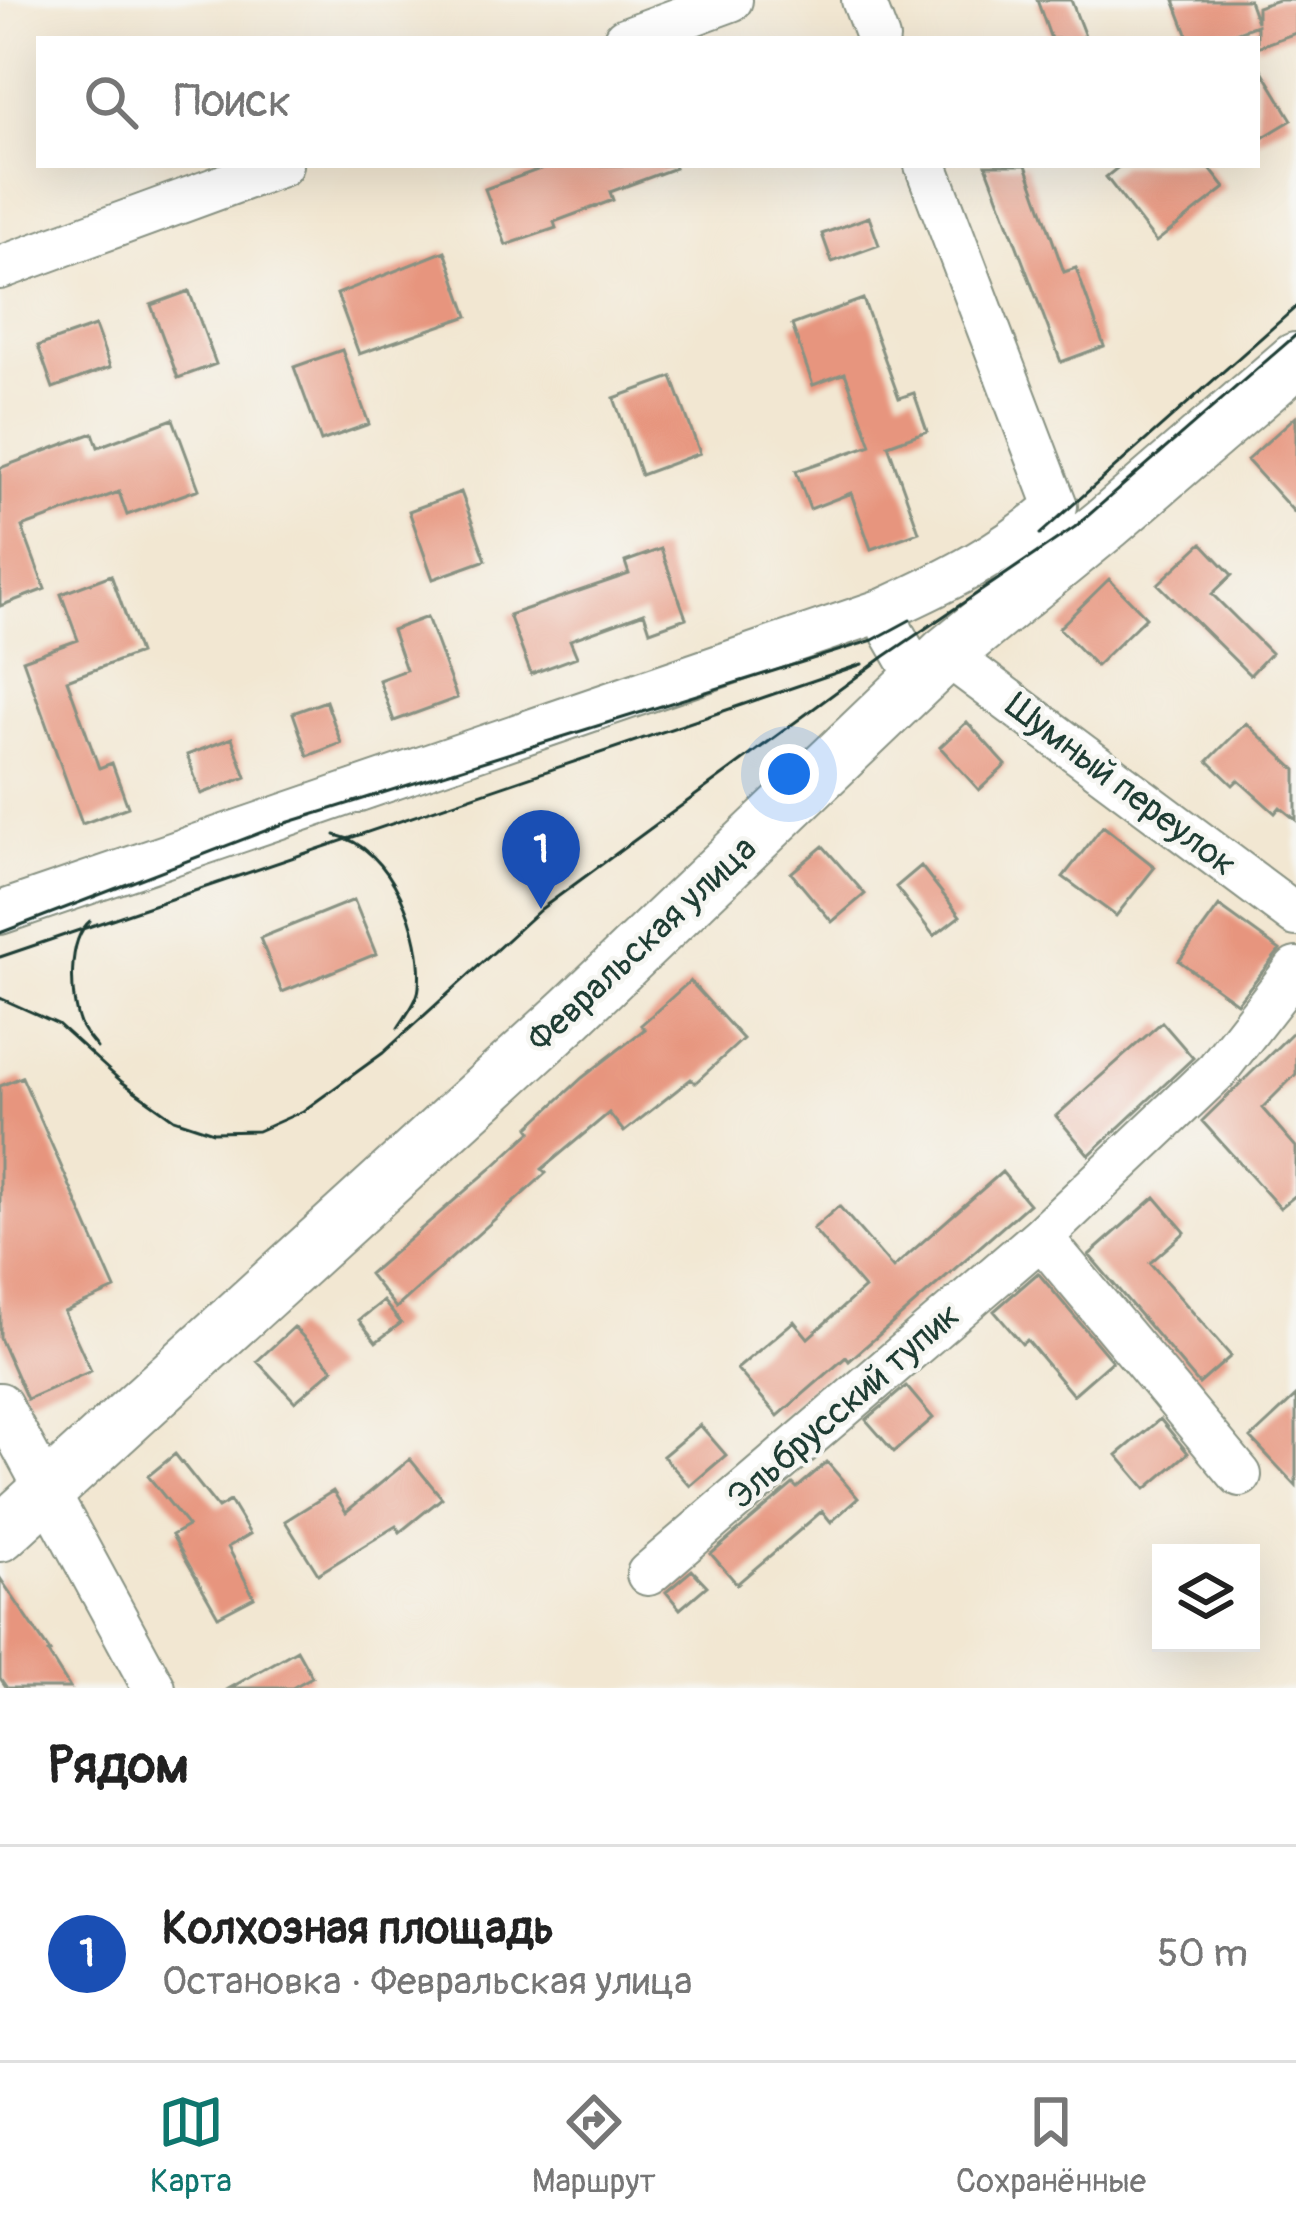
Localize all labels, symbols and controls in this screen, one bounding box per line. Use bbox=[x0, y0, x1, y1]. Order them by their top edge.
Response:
search box bbox=[36, 36, 1260, 168]
icon: search bbox=[78, 69, 144, 135]
text: Поиск bbox=[174, 74, 291, 130]
street label: Шумный переулок bbox=[997, 683, 1245, 887]
your location bbox=[759, 744, 819, 804]
pin: 1 bbox=[502, 810, 580, 909]
street label: Февральская улица bbox=[518, 826, 766, 1062]
street label: Эльбрусский тупик bbox=[719, 1293, 969, 1519]
map controls bbox=[1152, 1544, 1260, 1652]
button: layers bbox=[1152, 1544, 1260, 1652]
text: Рядом bbox=[48, 1734, 189, 1798]
text: Колхозная площадь bbox=[162, 1901, 554, 1957]
text: 1 bbox=[79, 1929, 95, 1978]
text: 50 m bbox=[1157, 1929, 1248, 1978]
text: Остановка · Февральская улица bbox=[162, 1957, 692, 2006]
tab: Карта bbox=[150, 2089, 232, 2202]
tab: Маршрут bbox=[532, 2089, 656, 2202]
tab: Сохранённые bbox=[956, 2089, 1146, 2202]

